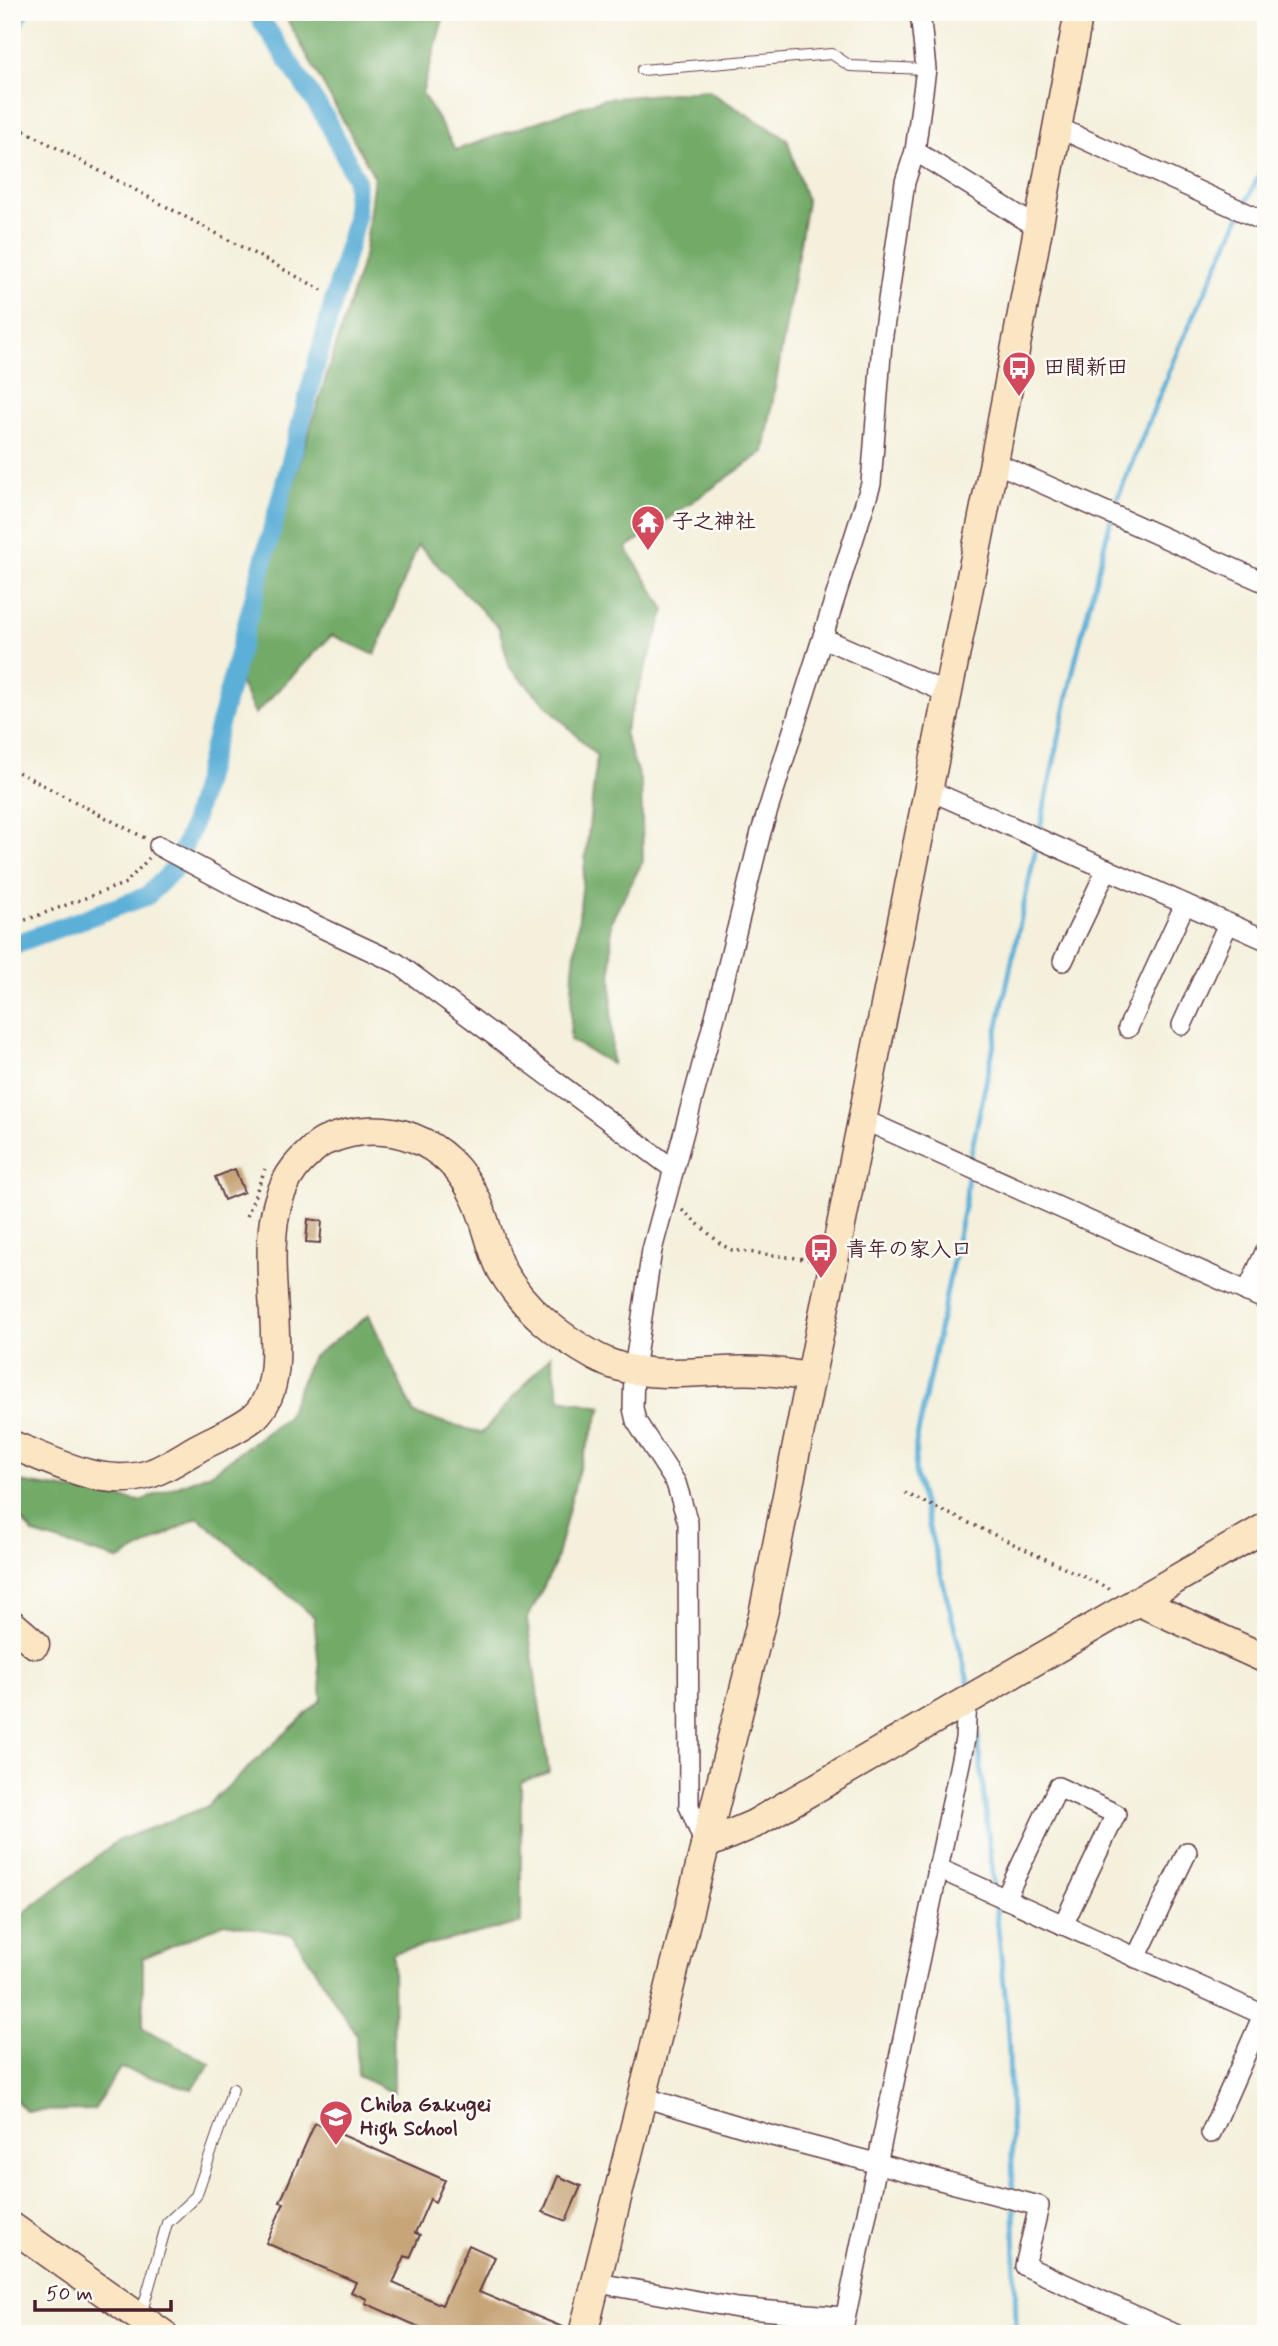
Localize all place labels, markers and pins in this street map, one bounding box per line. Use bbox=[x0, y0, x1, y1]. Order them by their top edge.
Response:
bus stop icon: 田間新田 bbox=[1000, 349, 1038, 398]
place label: 田間新田 bbox=[1044, 354, 1128, 382]
temple icon: 子之神社 bbox=[629, 503, 667, 552]
place label: 子之神社 bbox=[672, 508, 756, 536]
bus stop icon: 青年の家入口 bbox=[802, 1231, 840, 1280]
place label: 青年の家入口 bbox=[846, 1236, 972, 1264]
place label: Chiba Gakugei High School bbox=[360, 2091, 491, 2145]
school or university icon: Chiba Gakugei High School bbox=[317, 2098, 355, 2147]

